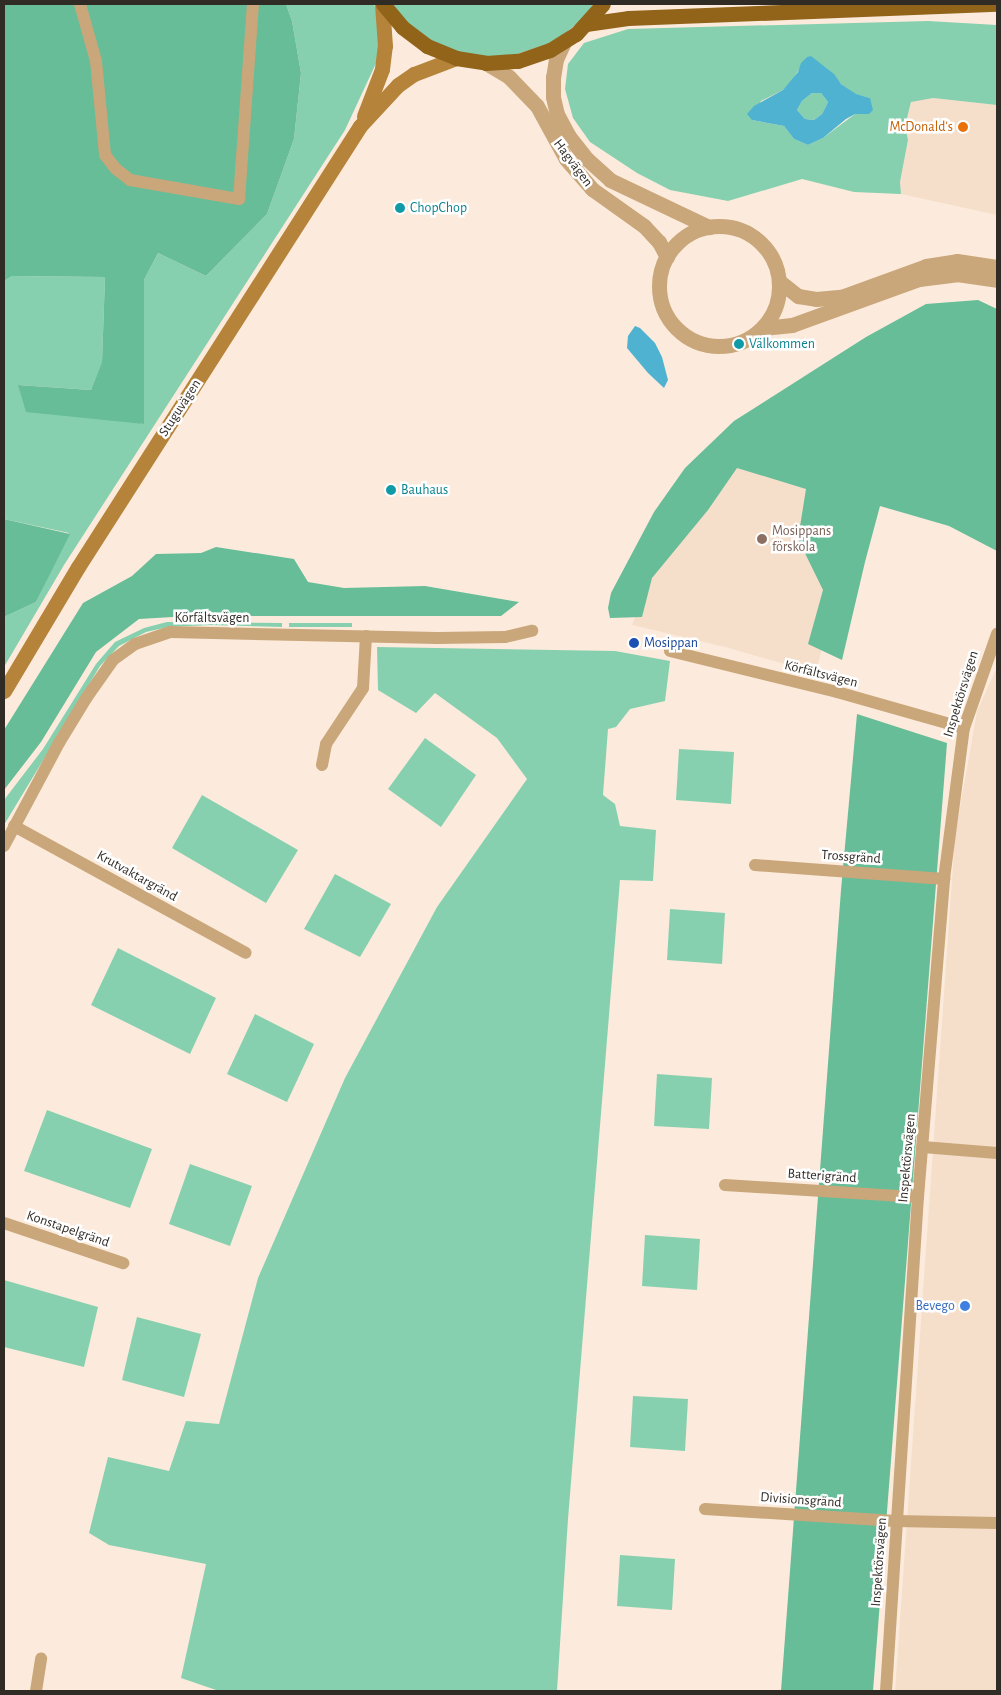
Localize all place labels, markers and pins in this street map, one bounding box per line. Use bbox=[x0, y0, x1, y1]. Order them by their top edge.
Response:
place label: McDonald's bbox=[890, 119, 953, 135]
marker: McDonald's bbox=[957, 121, 969, 133]
place label: ChopChop bbox=[410, 200, 467, 216]
marker: ChopChop bbox=[394, 202, 406, 214]
place label: Välkommen bbox=[749, 336, 815, 352]
marker: Välkommen bbox=[733, 338, 745, 350]
place label: Bauhaus bbox=[401, 482, 448, 498]
marker: Bauhaus bbox=[385, 484, 397, 496]
place label: Mosippans förskola bbox=[772, 523, 831, 556]
marker: Mosippans förskola bbox=[756, 533, 768, 545]
place label: Mosippan bbox=[644, 635, 698, 651]
marker: Mosippan bbox=[628, 637, 640, 649]
place label: Bevego bbox=[915, 1298, 955, 1314]
marker: Bevego bbox=[959, 1300, 971, 1312]

